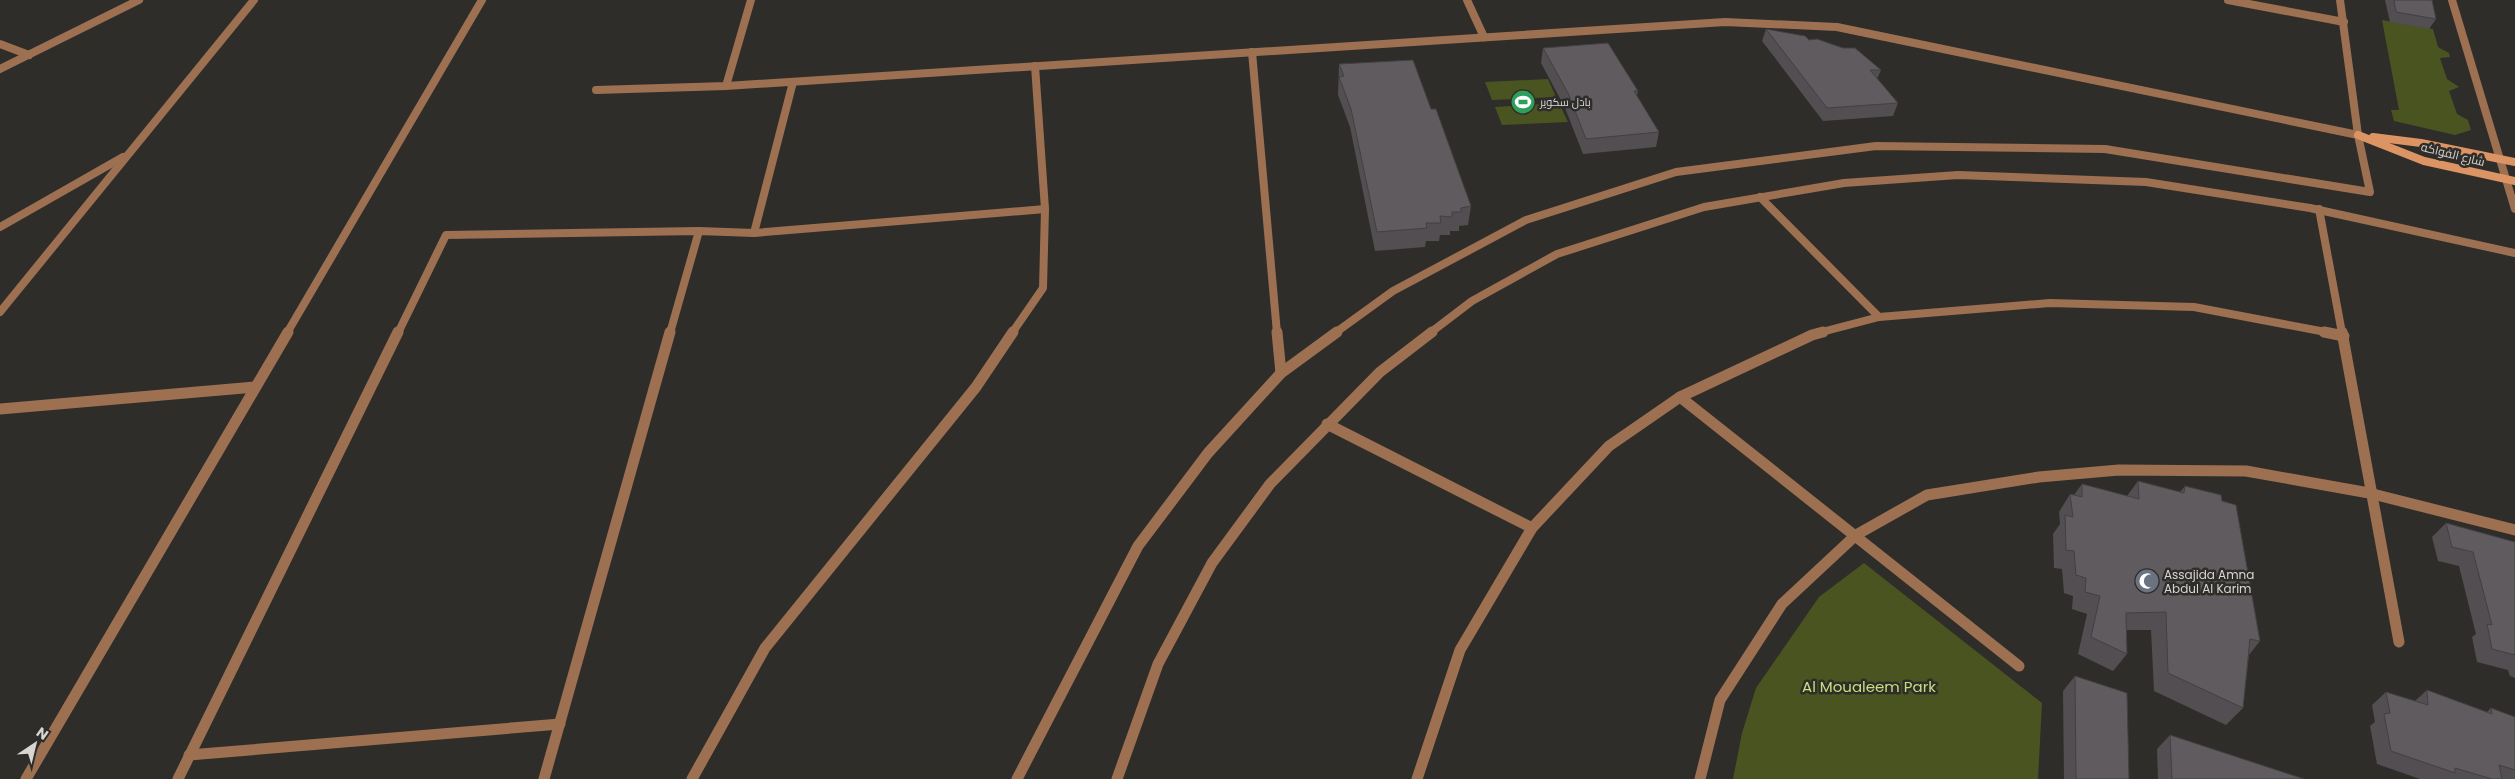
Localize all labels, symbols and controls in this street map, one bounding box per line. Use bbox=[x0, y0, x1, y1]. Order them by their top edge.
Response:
sports icon: بادل سكوير bbox=[1510, 89, 1536, 115]
place label: بادل سكوير bbox=[1539, 94, 1591, 110]
street label: شارع الفواكه bbox=[2419, 138, 2487, 170]
place label: Assajida Amna Abdul Al Karim bbox=[2164, 566, 2254, 597]
mosque icon: Assajida Amna Abdul Al Karim bbox=[2134, 568, 2160, 594]
park label: Al Moualeem Park bbox=[1802, 676, 1936, 697]
north arrow bbox=[10, 719, 60, 769]
text: N bbox=[32, 722, 53, 745]

